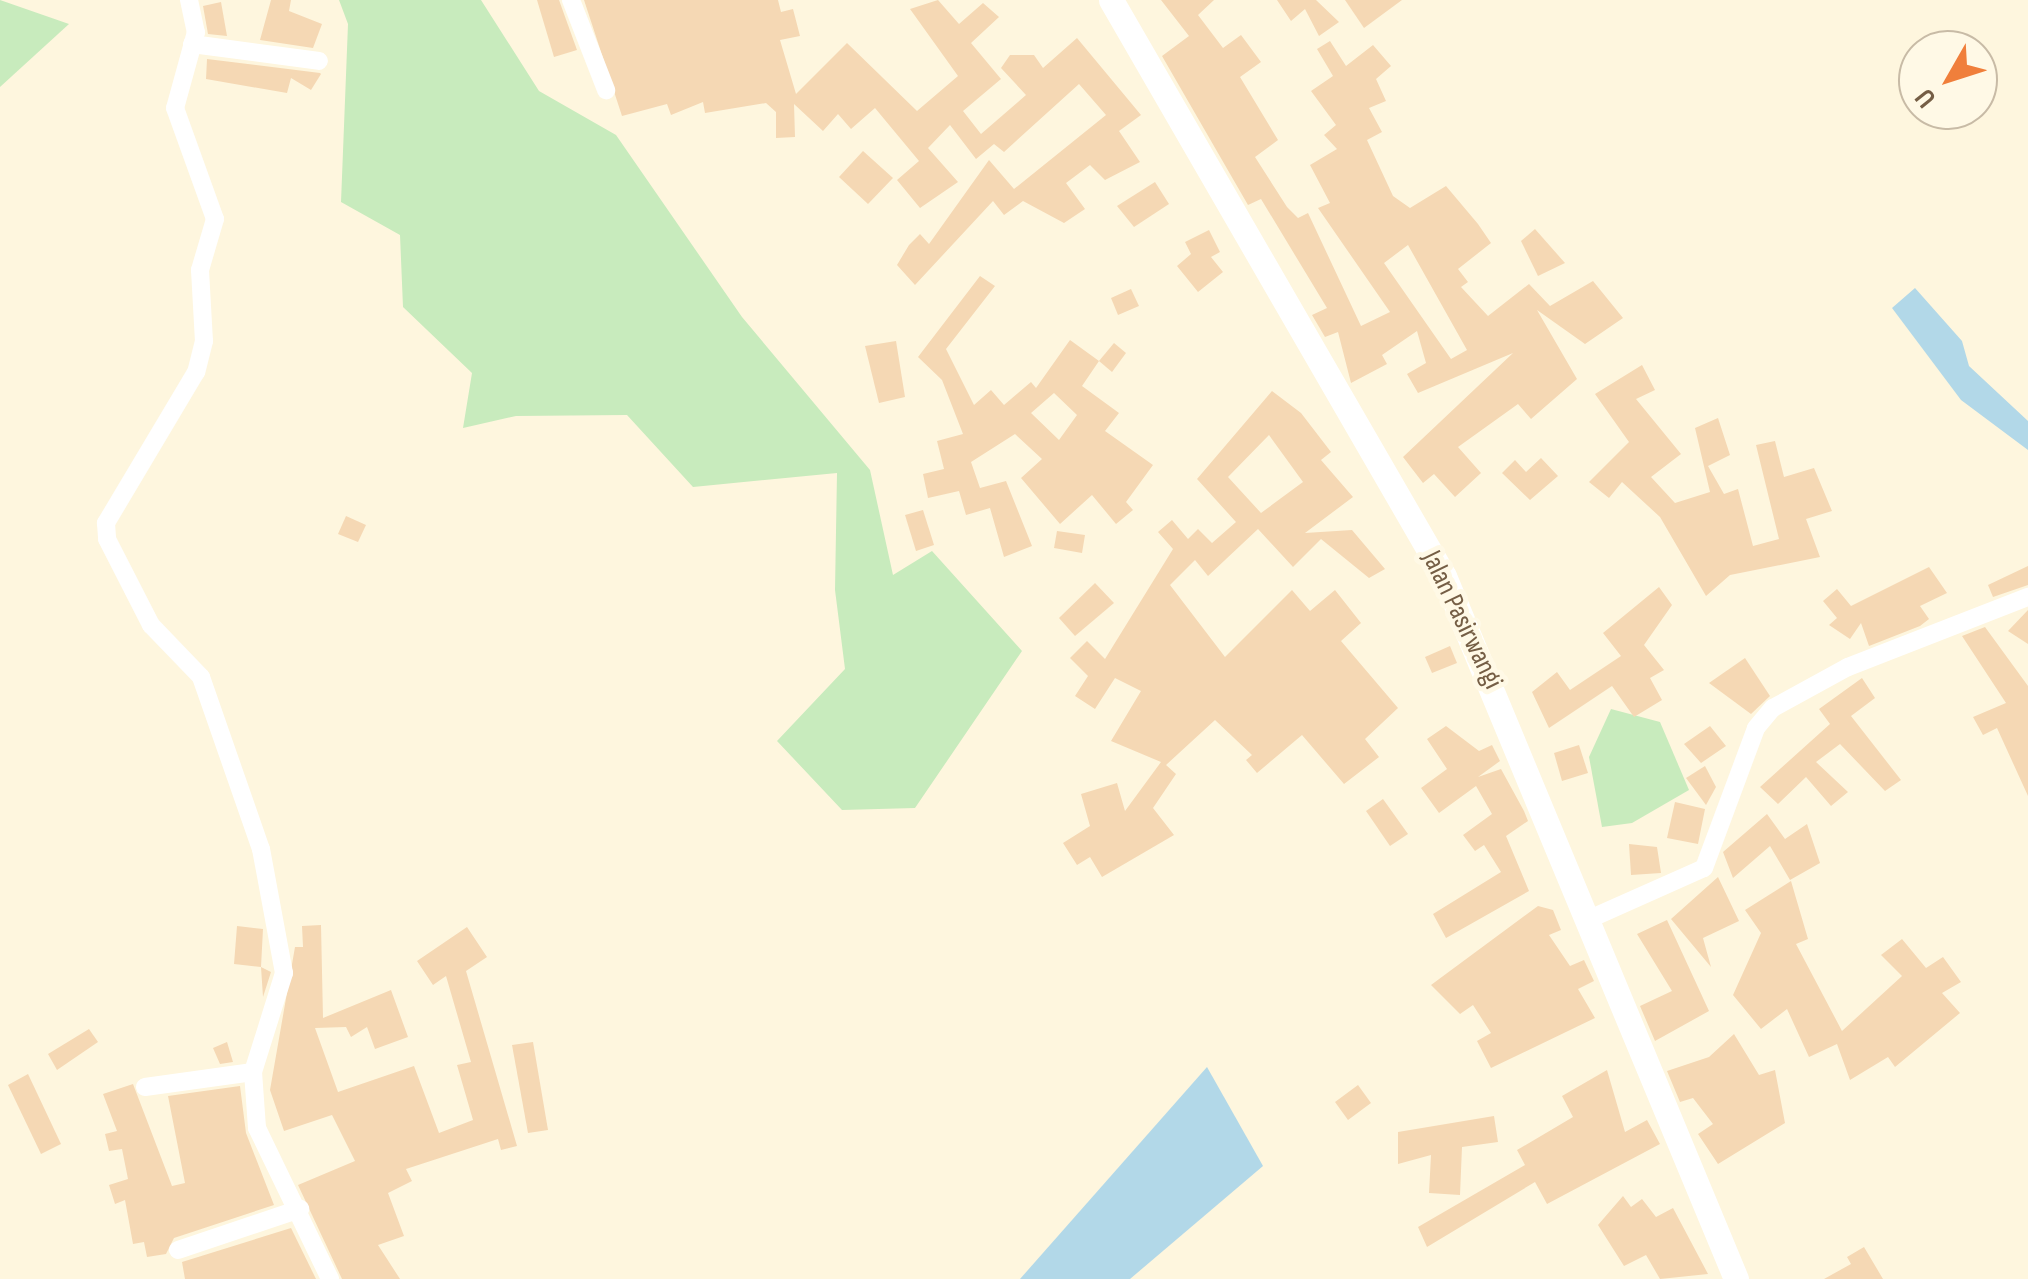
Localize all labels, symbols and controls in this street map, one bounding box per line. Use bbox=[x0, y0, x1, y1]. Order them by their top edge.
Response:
north arrow bbox=[1898, 30, 1998, 130]
text: U bbox=[1908, 82, 1943, 114]
street label: Jalan Pasirwangi bbox=[1414, 546, 1510, 694]

